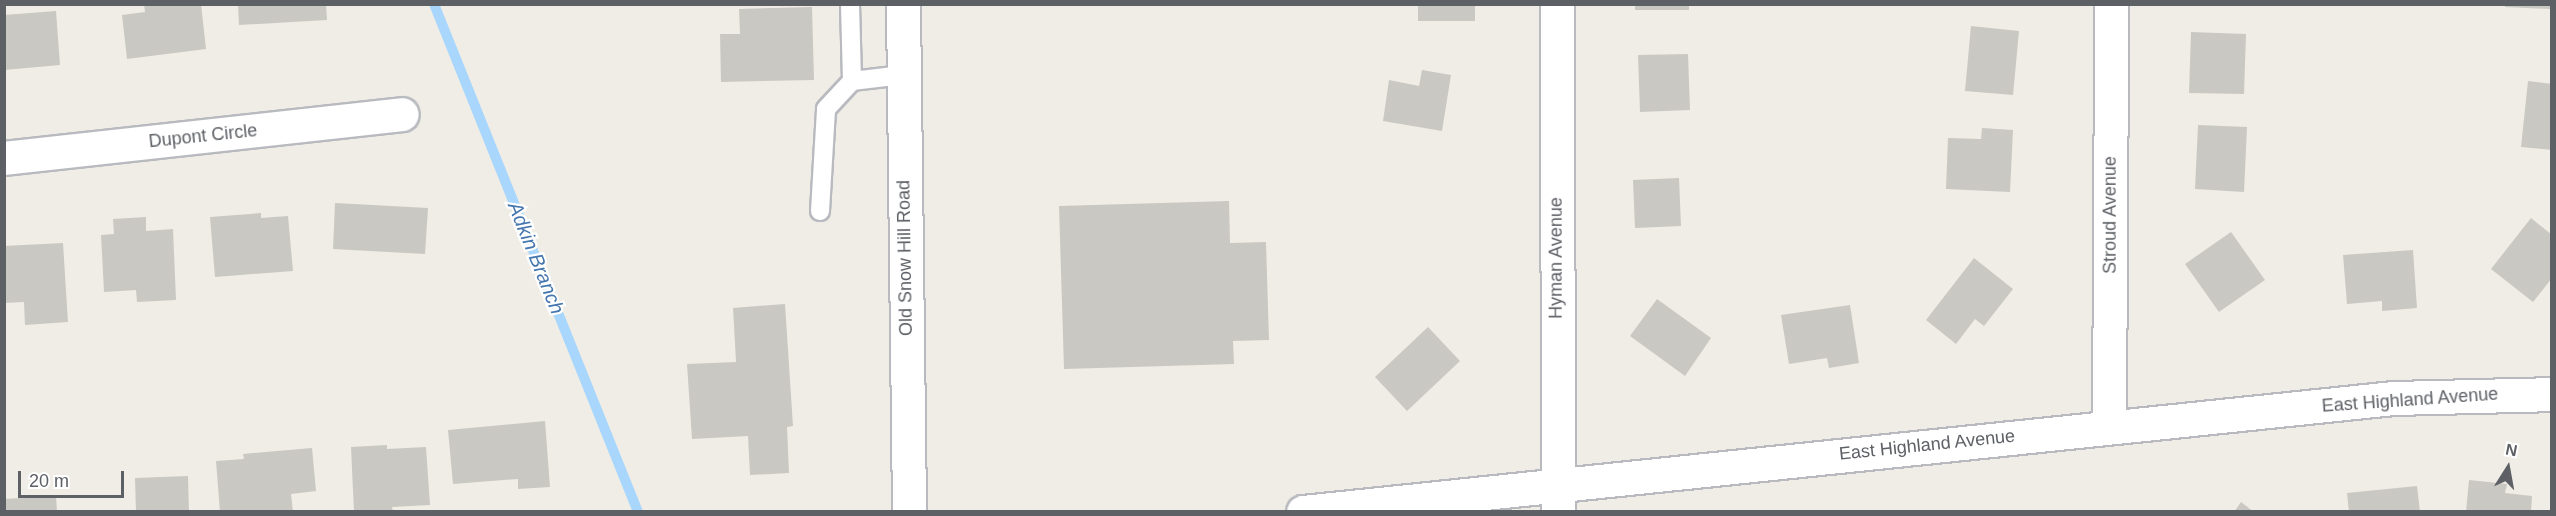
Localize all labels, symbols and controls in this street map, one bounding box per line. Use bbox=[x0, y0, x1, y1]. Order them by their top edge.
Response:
street label: Dupont Circle bbox=[148, 120, 258, 152]
street label: Stroud Avenue bbox=[2099, 156, 2121, 274]
street label: Old Snow Hill Road bbox=[893, 180, 917, 336]
street label: Hyman Avenue bbox=[1545, 197, 1567, 319]
water label: Adkin Branch bbox=[503, 198, 569, 318]
street label: East Highland Avenue bbox=[2321, 383, 2499, 417]
street label: East Highland Avenue bbox=[1837, 425, 2017, 465]
north arrow bbox=[2478, 438, 2538, 498]
text: N bbox=[2504, 440, 2519, 459]
scale bar bbox=[21, 459, 128, 497]
text: 20 m bbox=[29, 471, 69, 491]

